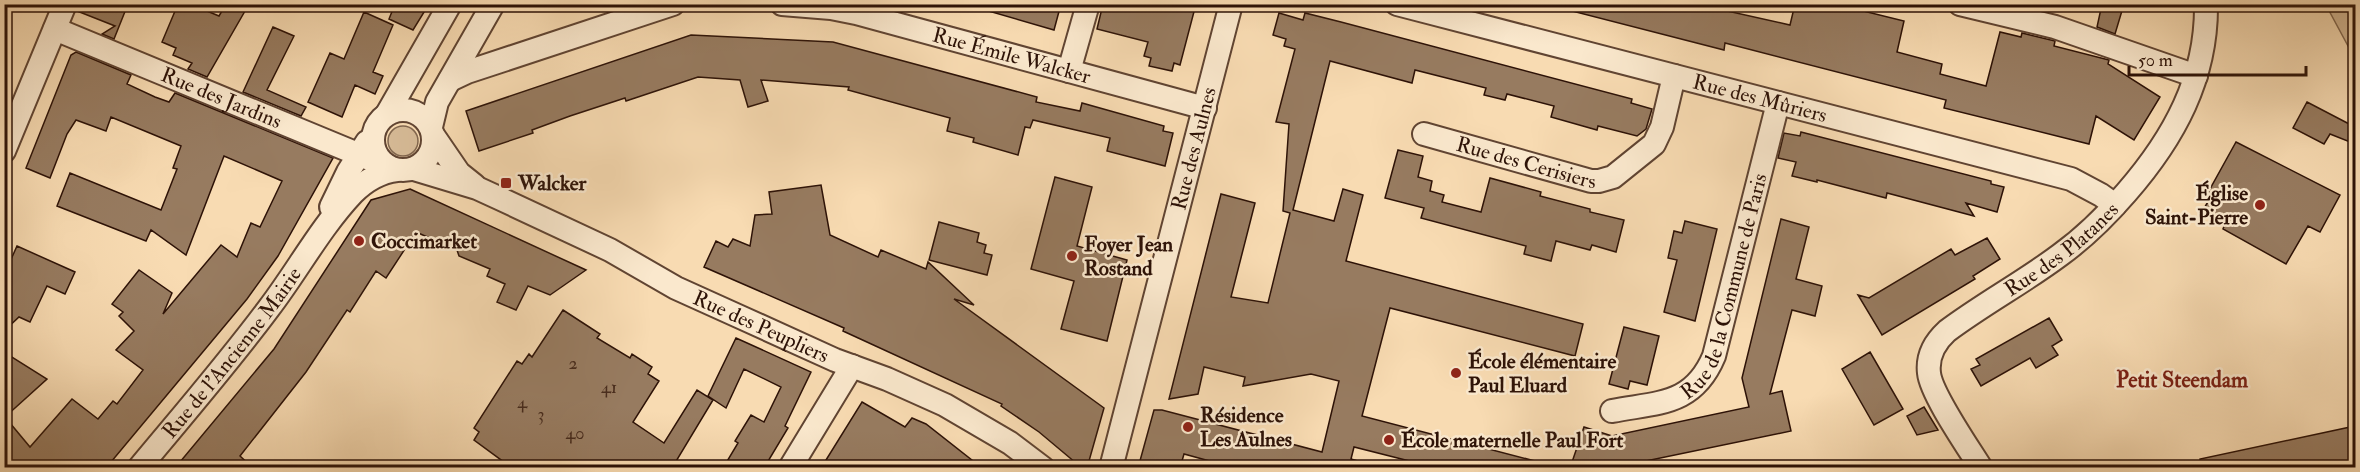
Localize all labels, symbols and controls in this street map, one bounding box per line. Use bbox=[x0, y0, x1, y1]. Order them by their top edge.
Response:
street label: Rue Émile Walcker bbox=[930, 21, 1094, 90]
scale bar bbox=[2129, 39, 2306, 77]
text: 50 m bbox=[2138, 49, 2173, 72]
street label: Rue des Jardins bbox=[157, 61, 286, 135]
street label: Rue des Mûriers bbox=[1690, 68, 1830, 129]
street label: Rue des Aulnes bbox=[1165, 84, 1222, 213]
street label: Rue des Cerisiers bbox=[1453, 130, 1595, 195]
place label: Walcker bbox=[517, 170, 587, 197]
street label: Rue de la Commune de Paris bbox=[1675, 171, 1773, 406]
marker: Walcker bbox=[499, 176, 513, 190]
place label: Église Saint-Pierre bbox=[2145, 180, 2248, 231]
street label: Rue des Platanes bbox=[1999, 197, 2124, 303]
marker: Église Saint-Pierre bbox=[2253, 198, 2267, 212]
place label: Coccimarket bbox=[371, 228, 477, 255]
place label: Foyer Jean Rostand bbox=[1084, 231, 1173, 282]
marker: Coccimarket bbox=[352, 234, 366, 248]
marker: Foyer Jean Rostand bbox=[1065, 249, 1079, 263]
street label: Rue de l'Ancienne Mairie bbox=[156, 262, 307, 444]
street label: Rue des Peupliers bbox=[689, 284, 833, 369]
place label: École élémentaire Paul Eluard bbox=[1468, 348, 1616, 399]
house number: 2 bbox=[568, 352, 578, 375]
marker: École élémentaire Paul Eluard bbox=[1449, 366, 1463, 380]
district label: Petit Steendam bbox=[2116, 366, 2249, 394]
house number: 41 bbox=[601, 376, 617, 399]
house number: 4 bbox=[517, 391, 528, 414]
place label: Résidence Les Aulnes bbox=[1200, 402, 1292, 453]
house number: 3 bbox=[538, 403, 544, 426]
marker: Résidence Les Aulnes bbox=[1181, 420, 1195, 434]
house number: 40 bbox=[566, 422, 584, 445]
place label: École maternelle Paul Fort bbox=[1401, 427, 1624, 454]
marker: École maternelle Paul Fort bbox=[1382, 433, 1396, 447]

